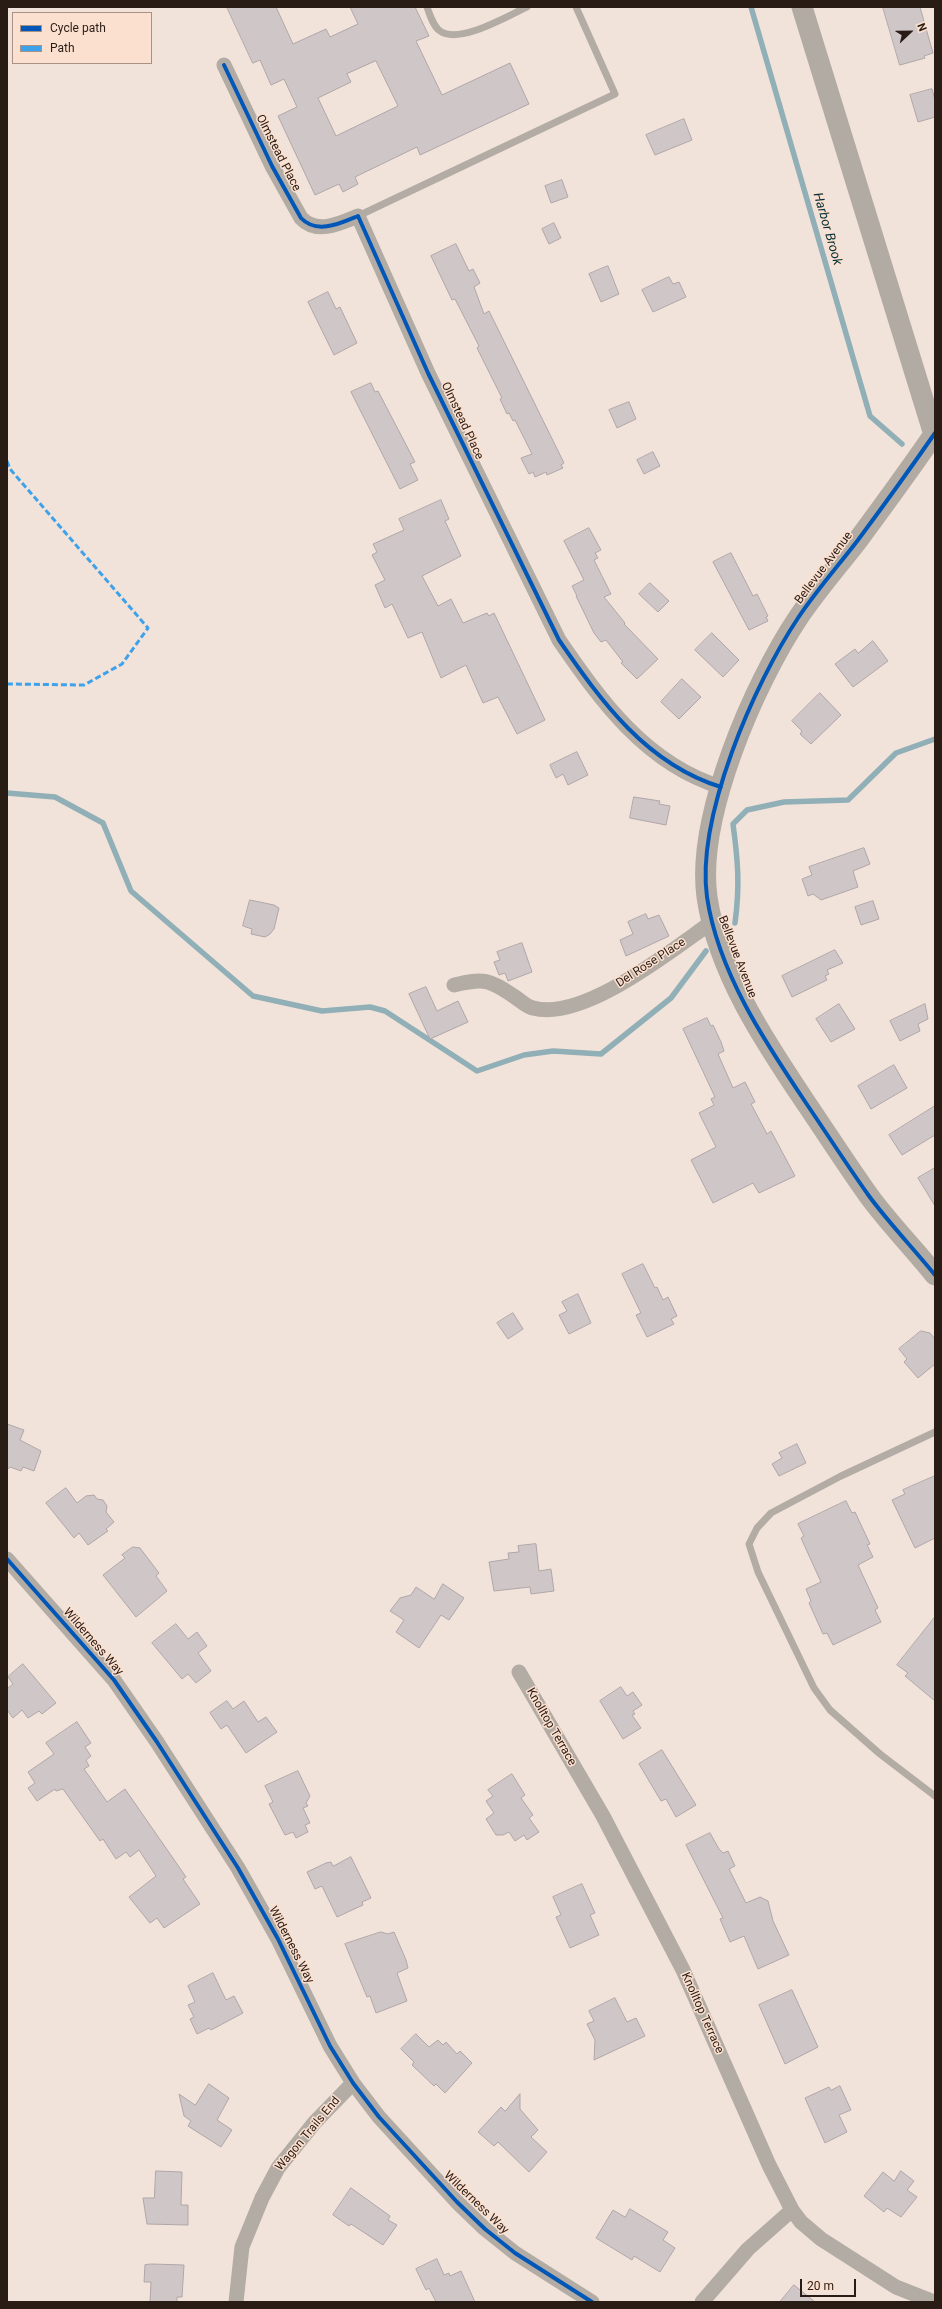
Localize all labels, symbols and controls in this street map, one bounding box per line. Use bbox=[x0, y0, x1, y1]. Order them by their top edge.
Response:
legend bbox=[12, 12, 152, 64]
north arrow bbox=[890, 12, 930, 52]
text: Cycle path bbox=[50, 21, 106, 35]
text: N bbox=[914, 21, 929, 33]
text: Path bbox=[50, 41, 75, 55]
street label: Olmstead Place bbox=[252, 112, 304, 194]
water label: Harbor Brook bbox=[809, 191, 845, 267]
street label: Olmstead Place bbox=[438, 380, 486, 462]
street label: Bellevue Avenue bbox=[792, 529, 856, 607]
street label: Bellevue Avenue bbox=[715, 914, 759, 1000]
street label: Del Rose Place bbox=[614, 935, 688, 991]
street label: Wilderness Way bbox=[60, 1605, 126, 1679]
street label: Knolltop Terrace bbox=[523, 1686, 579, 1768]
street label: Wilderness Way bbox=[265, 1904, 317, 1986]
street label: Knolltop Terrace bbox=[678, 1970, 726, 2056]
street label: Wagon Trails End bbox=[273, 2094, 343, 2174]
street label: Wilderness Way bbox=[441, 2168, 511, 2238]
scale bar bbox=[802, 2271, 858, 2297]
text: 20 m bbox=[807, 2279, 834, 2293]

